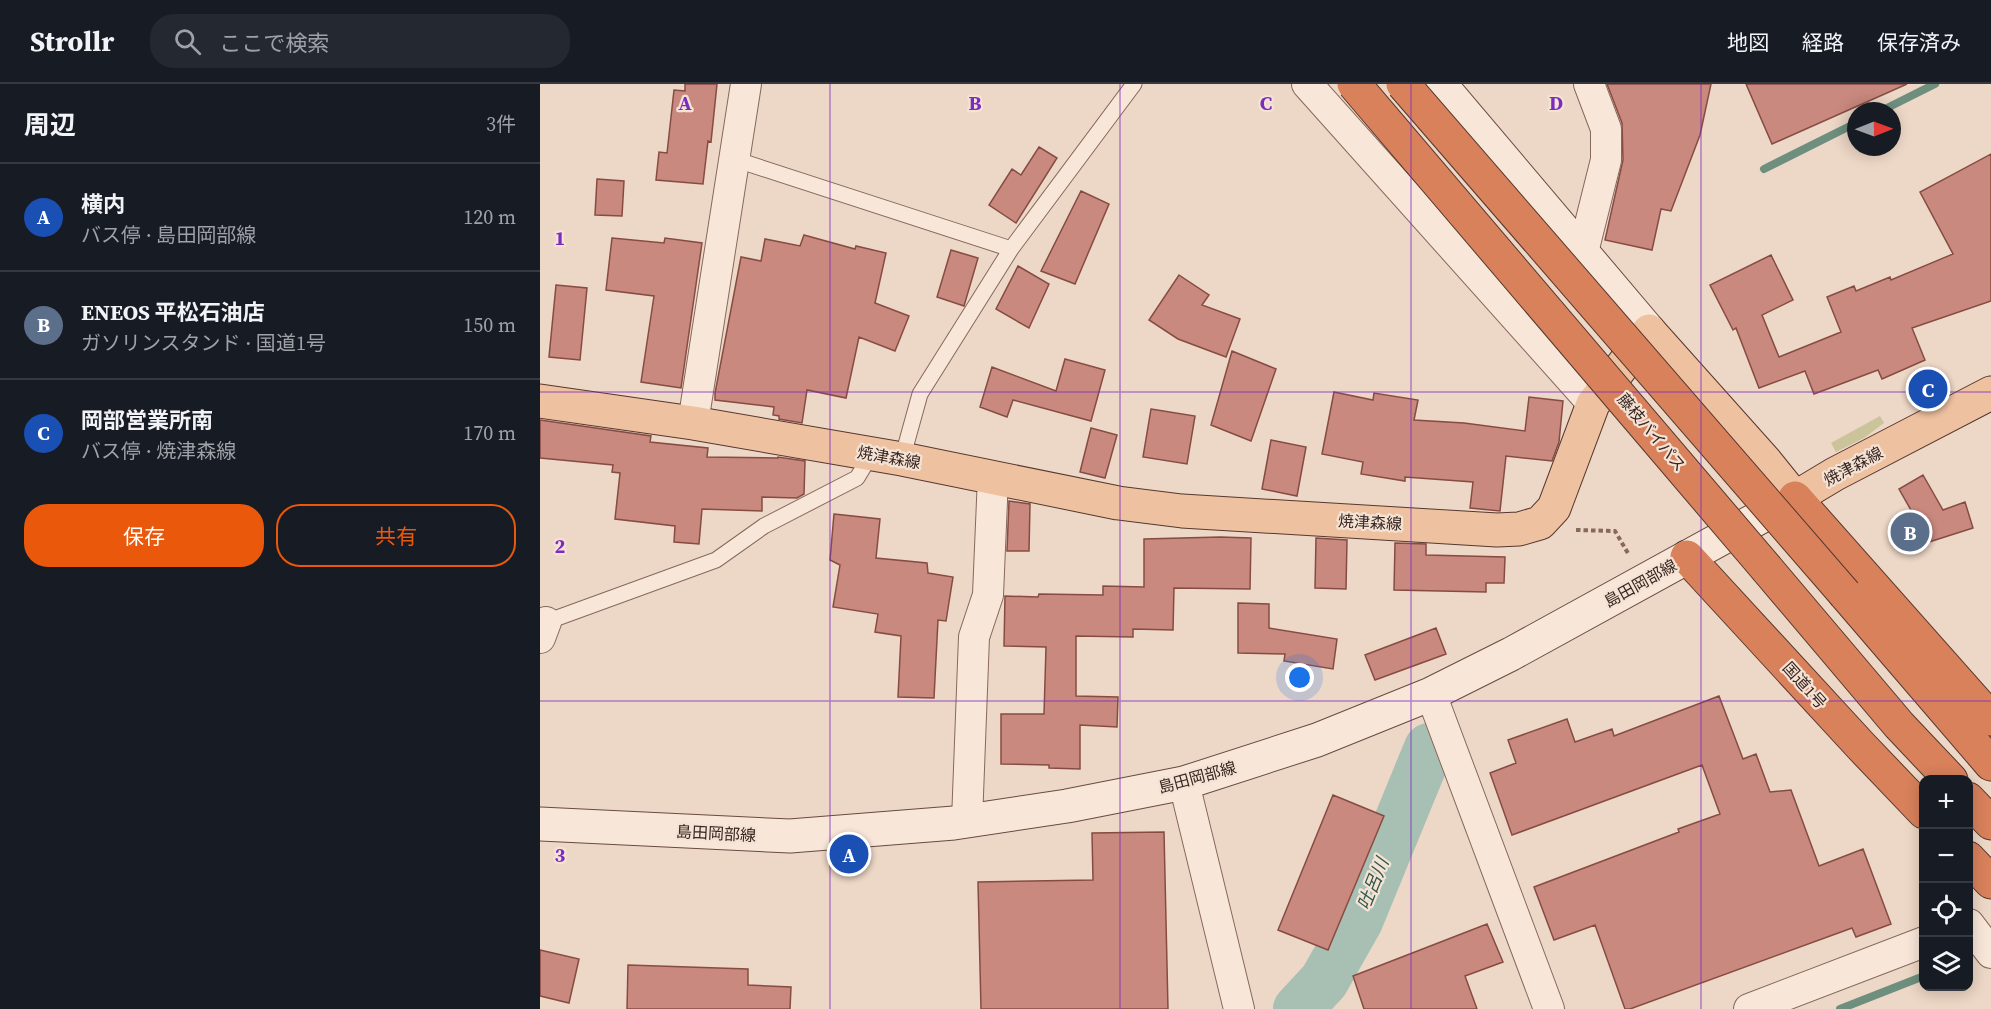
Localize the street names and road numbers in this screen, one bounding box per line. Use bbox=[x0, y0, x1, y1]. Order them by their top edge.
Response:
street label: 藤枝バイパス bbox=[1613, 388, 1691, 476]
street label: 焼津森線 bbox=[856, 441, 922, 473]
street label: 焼津森線 bbox=[1820, 441, 1886, 491]
street label: 焼津森線 bbox=[1337, 509, 1403, 535]
street label: 島田岡部線 bbox=[1600, 554, 1680, 612]
street label: 国道1号 bbox=[1778, 657, 1832, 713]
street label: 島田岡部線 bbox=[1156, 756, 1238, 798]
street label: 島田岡部線 bbox=[675, 820, 757, 846]

